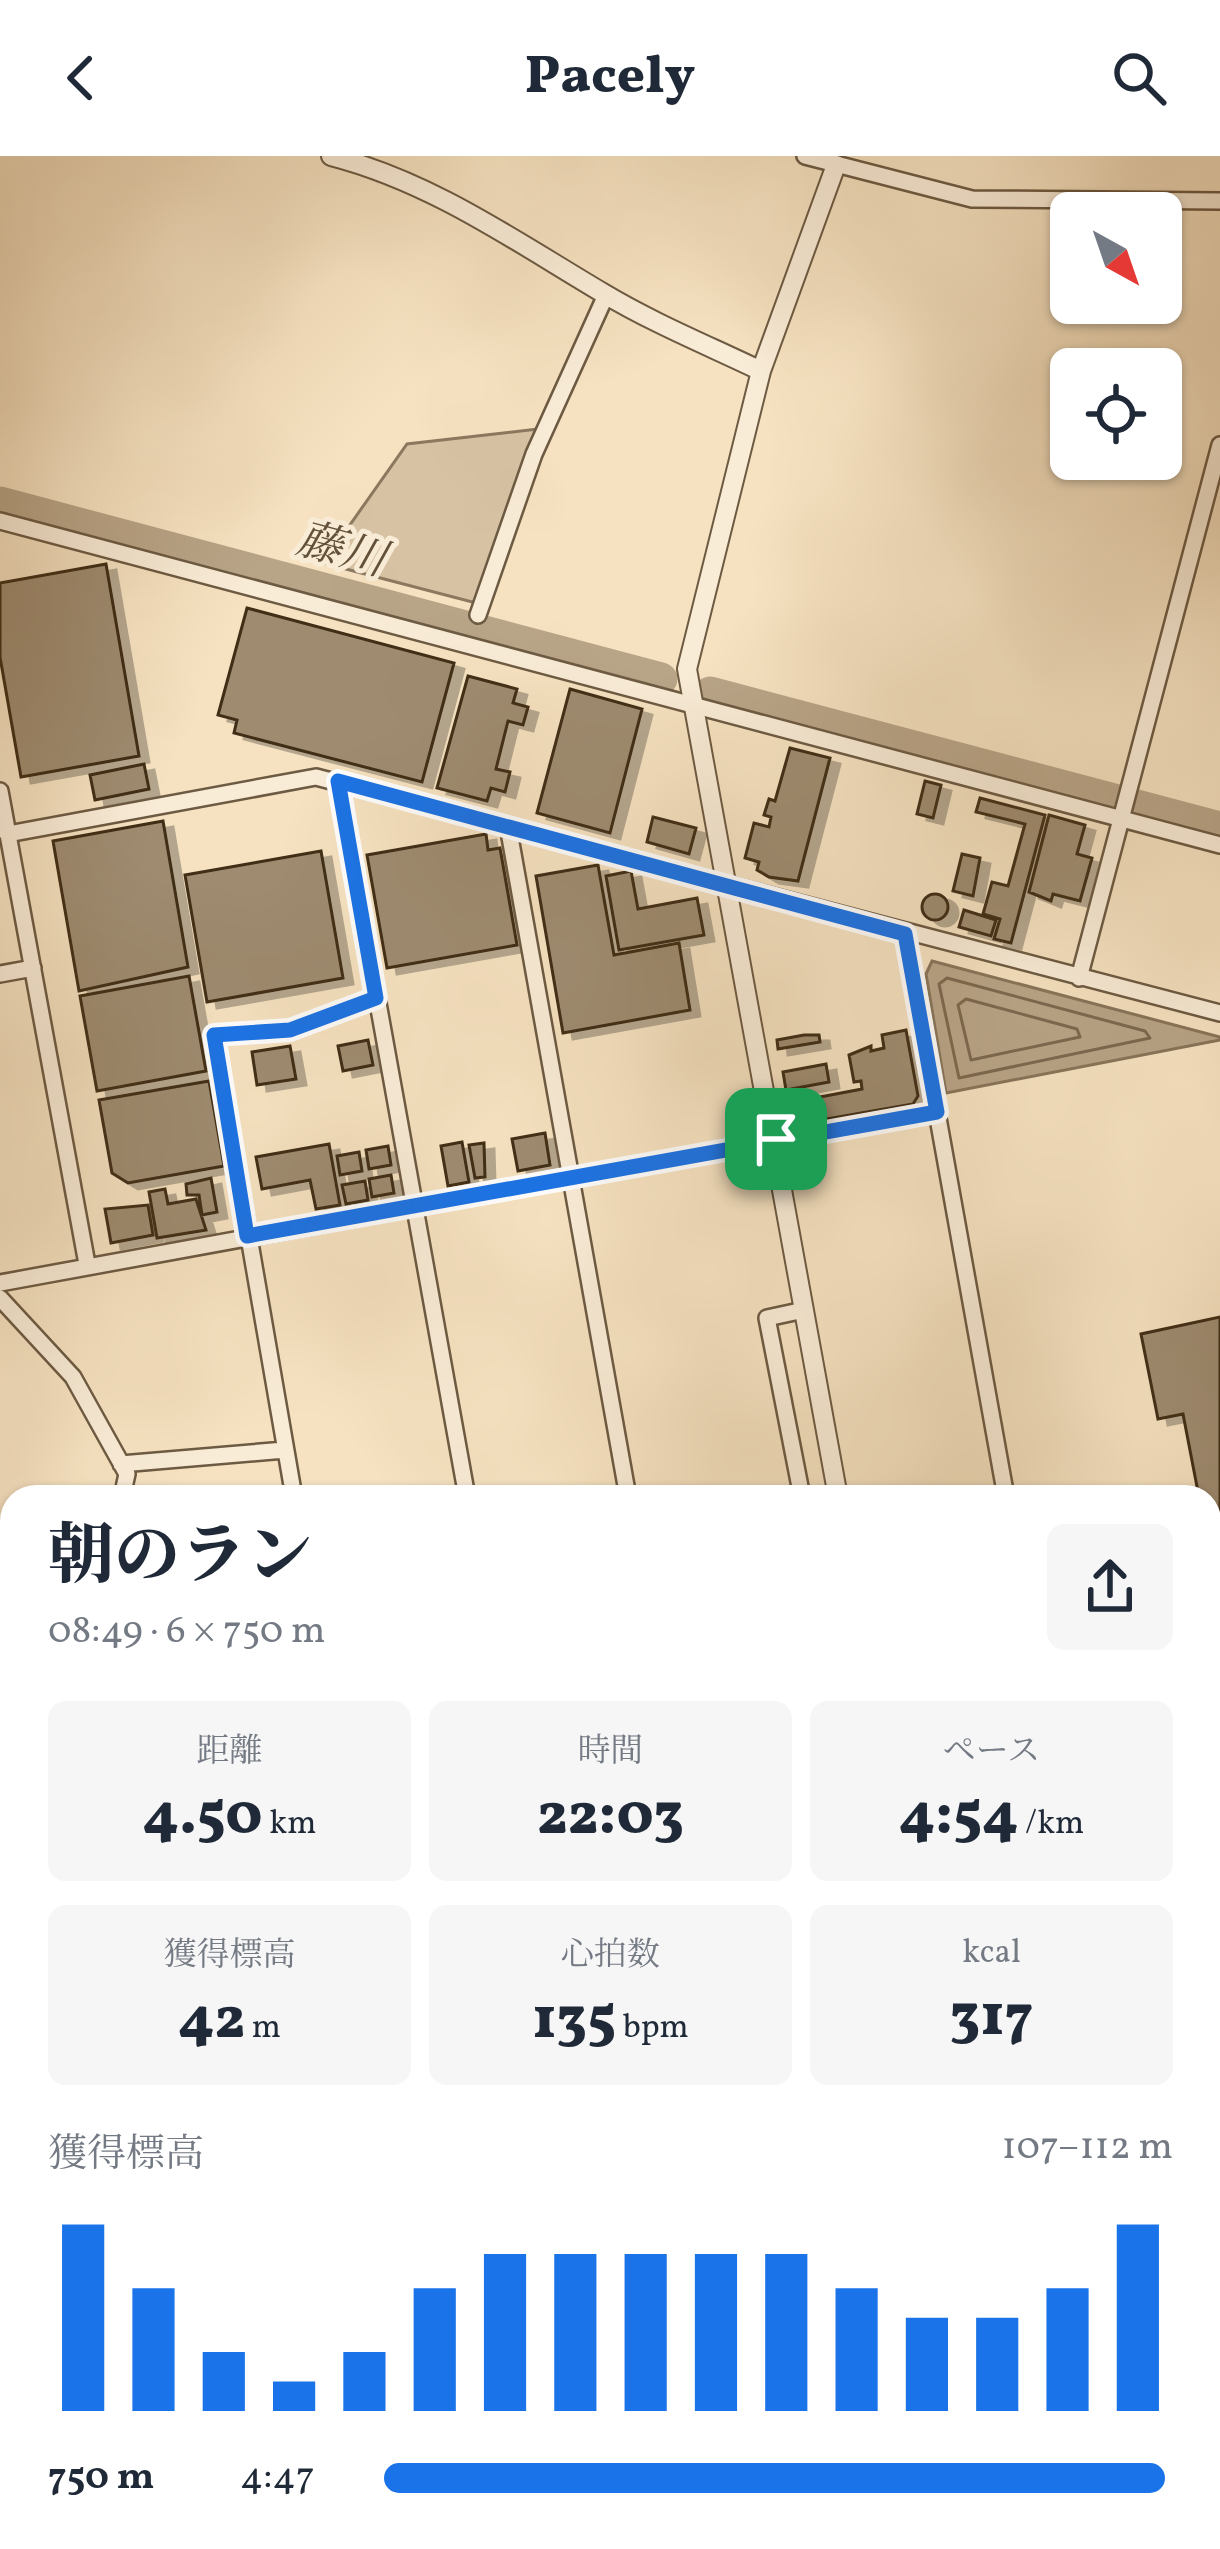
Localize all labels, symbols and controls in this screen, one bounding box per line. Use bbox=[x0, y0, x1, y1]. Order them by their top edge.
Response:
text: Pacely bbox=[525, 41, 695, 116]
icon: back bbox=[48, 45, 114, 111]
icon: search bbox=[1106, 45, 1172, 111]
north arrow bbox=[1050, 192, 1182, 324]
map controls bbox=[1050, 192, 1182, 480]
button: locate bbox=[1050, 348, 1182, 480]
water label: 藤川 bbox=[289, 510, 397, 596]
pin bbox=[725, 1088, 827, 1190]
icon: arrive bbox=[743, 1106, 809, 1172]
text: 朝のラン bbox=[48, 1514, 312, 1606]
button: share bbox=[1047, 1524, 1173, 1650]
text: 08:49 · 6 × 750 m bbox=[48, 1605, 326, 1659]
text: 距離 bbox=[197, 1730, 263, 1776]
text: 時間 bbox=[578, 1730, 644, 1776]
text: ペース bbox=[943, 1730, 1040, 1776]
text: 4.50 bbox=[143, 1776, 263, 1859]
text: 22:03 bbox=[537, 1776, 684, 1859]
text: 4:54 bbox=[899, 1776, 1018, 1859]
text: km bbox=[263, 1802, 316, 1848]
text: /km bbox=[1018, 1802, 1084, 1848]
text: kcal bbox=[962, 1931, 1021, 1977]
text: 獲得標高 bbox=[164, 1934, 296, 1980]
text: 心拍数 bbox=[561, 1934, 660, 1980]
text: 317 bbox=[950, 1977, 1033, 2060]
text: 42 bbox=[178, 1980, 245, 2063]
text: 135 bbox=[532, 1980, 616, 2063]
text: m bbox=[245, 2006, 281, 2052]
text: bpm bbox=[616, 2006, 689, 2052]
text: 107–112 m bbox=[1001, 2121, 1173, 2175]
text: 獲得標高 bbox=[48, 2129, 204, 2183]
text: 750 m bbox=[48, 2451, 155, 2505]
text: 4:47 bbox=[240, 2451, 315, 2505]

